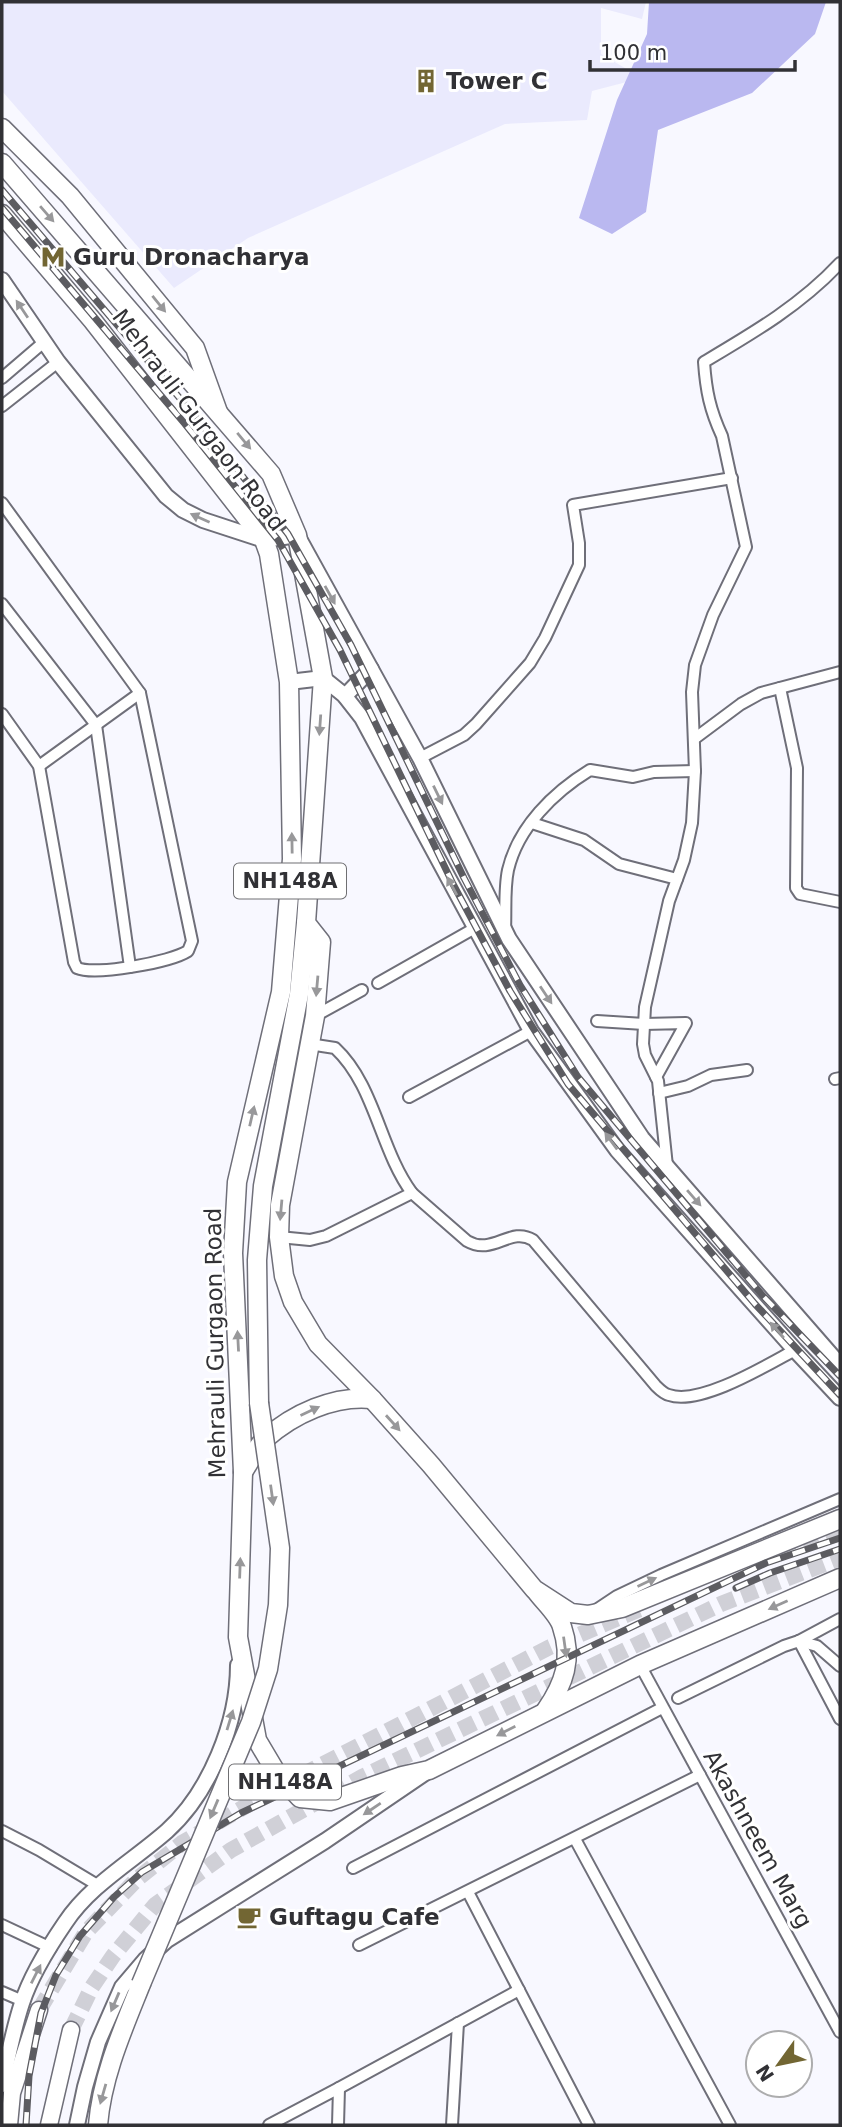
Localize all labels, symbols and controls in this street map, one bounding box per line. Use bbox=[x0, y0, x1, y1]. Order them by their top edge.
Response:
scale bar bbox=[590, 28, 795, 72]
text: 100 m bbox=[600, 41, 667, 65]
building icon: Tower C bbox=[412, 67, 440, 95]
place label: Tower C bbox=[446, 68, 548, 94]
one-way arrow bbox=[39, 205, 55, 223]
metro station icon: Guru Dronacharya bbox=[39, 243, 67, 271]
place label: Guru Dronacharya bbox=[73, 244, 310, 270]
one-way arrow bbox=[151, 295, 166, 312]
one-way arrow bbox=[15, 300, 29, 318]
street label: Mehrauli Gurgaon Road bbox=[107, 304, 291, 536]
one-way arrow bbox=[236, 433, 251, 450]
one-way arrow bbox=[189, 512, 210, 523]
one-way arrow bbox=[324, 585, 336, 604]
one-way arrow bbox=[315, 714, 326, 736]
one-way arrow bbox=[432, 785, 444, 805]
one-way arrow bbox=[286, 832, 298, 854]
road number: NH148A bbox=[234, 864, 346, 898]
one-way arrow bbox=[446, 876, 458, 896]
one-way arrow bbox=[311, 975, 322, 997]
one-way arrow bbox=[539, 986, 553, 1004]
one-way arrow bbox=[247, 1105, 258, 1127]
one-way arrow bbox=[604, 1132, 618, 1150]
one-way arrow bbox=[686, 1189, 702, 1207]
one-way arrow bbox=[275, 1199, 286, 1221]
street label: Mehrauli Gurgaon Road bbox=[200, 1207, 230, 1479]
one-way arrow bbox=[770, 1322, 785, 1339]
one-way arrow bbox=[232, 1330, 243, 1352]
one-way arrow bbox=[300, 1405, 320, 1417]
one-way arrow bbox=[385, 1414, 401, 1432]
one-way arrow bbox=[267, 1484, 278, 1506]
one-way arrow bbox=[235, 1557, 246, 1579]
one-way arrow bbox=[637, 1576, 657, 1587]
one-way arrow bbox=[767, 1600, 788, 1611]
one-way arrow bbox=[560, 1636, 571, 1658]
one-way arrow bbox=[225, 1709, 236, 1730]
one-way arrow bbox=[496, 1725, 516, 1736]
street label: Akashneem Marg bbox=[698, 1745, 818, 1933]
road number: NH148A bbox=[229, 1764, 341, 1800]
one-way arrow bbox=[209, 1799, 220, 1820]
one-way arrow bbox=[363, 1802, 382, 1815]
cafe icon: Guftagu Cafe bbox=[235, 1903, 263, 1931]
place label: Guftagu Cafe bbox=[269, 1904, 440, 1930]
one-way arrow bbox=[31, 1964, 42, 1984]
one-way arrow bbox=[110, 1992, 121, 2013]
north arrow bbox=[744, 2029, 814, 2099]
text: N bbox=[751, 2061, 778, 2086]
one-way arrow bbox=[97, 2084, 108, 2106]

